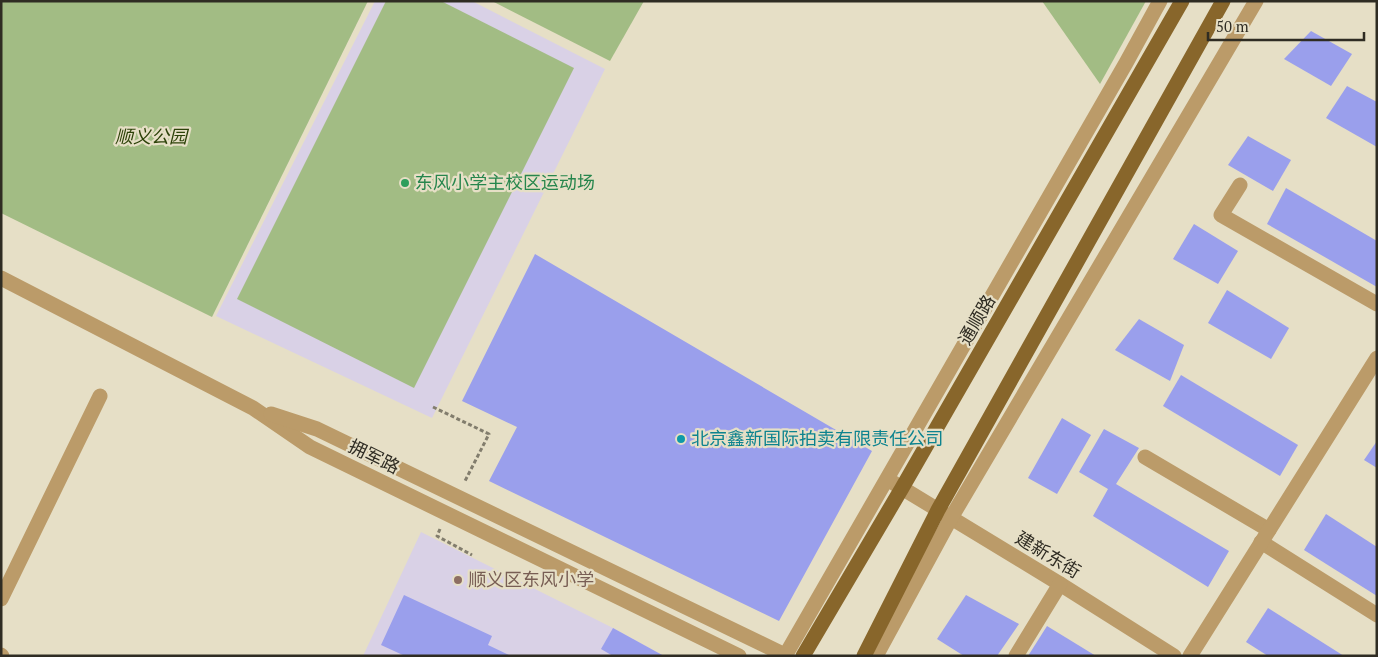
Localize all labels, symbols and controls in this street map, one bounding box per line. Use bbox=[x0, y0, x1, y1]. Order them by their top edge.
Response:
scale bar bbox=[1208, 10, 1364, 42]
text: 50 m bbox=[1216, 16, 1249, 36]
park label: 顺义公园 bbox=[115, 124, 190, 148]
place label: 东风小学主校区运动场 bbox=[415, 170, 595, 194]
marker: 东风小学主校区运动场 bbox=[399, 177, 411, 189]
street label: 通顺路 bbox=[952, 290, 1000, 349]
place label: 北京鑫新国际拍卖有限责任公司 bbox=[691, 426, 943, 450]
street label: 拥军路 bbox=[345, 433, 404, 479]
marker: 北京鑫新国际拍卖有限责任公司 bbox=[675, 433, 687, 445]
street label: 建新东街 bbox=[1011, 525, 1086, 583]
place label: 顺义区东风小学 bbox=[468, 567, 594, 591]
marker: 顺义区东风小学 bbox=[452, 574, 464, 586]

